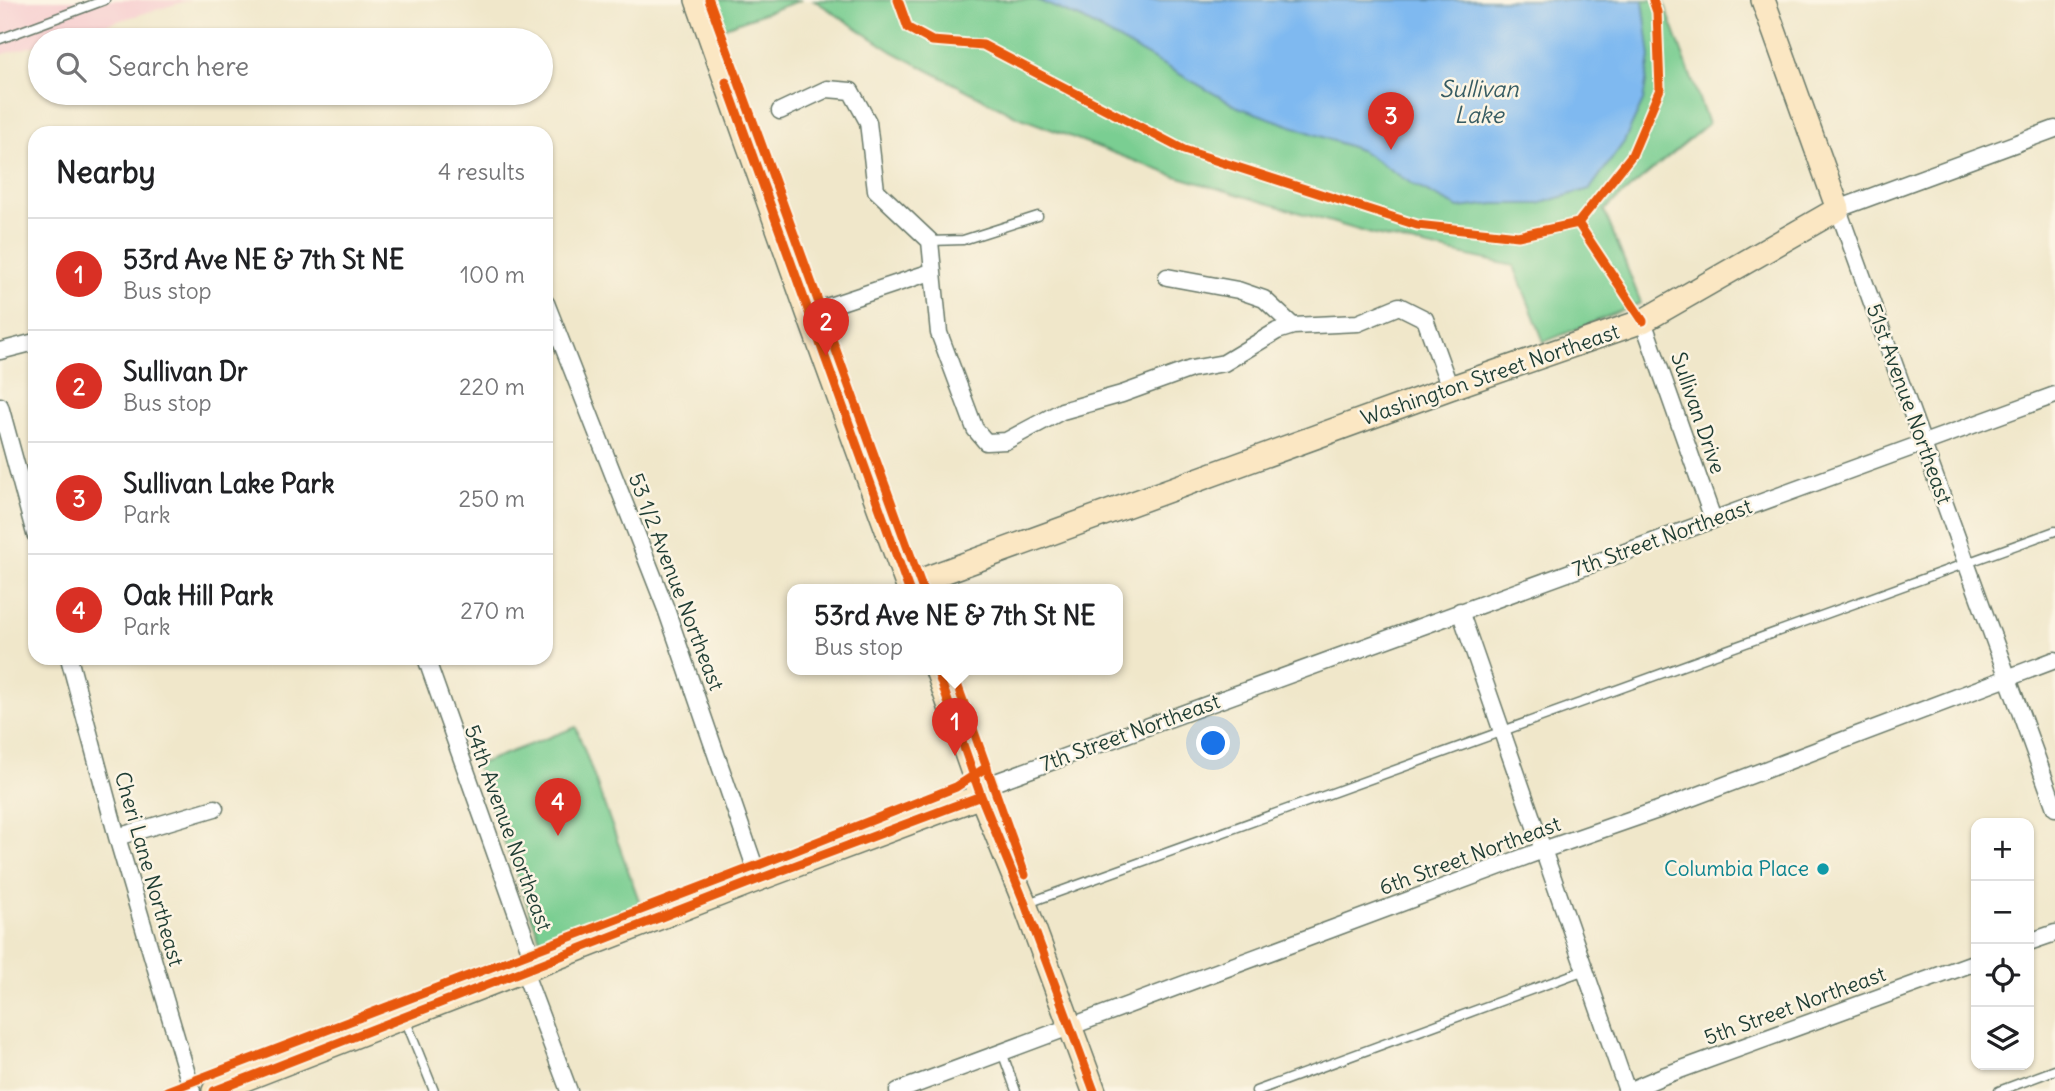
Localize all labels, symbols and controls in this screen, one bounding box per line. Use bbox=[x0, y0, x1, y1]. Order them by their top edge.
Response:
search box bbox=[28, 28, 553, 105]
icon: search bbox=[52, 48, 90, 86]
text: Search here bbox=[108, 50, 249, 83]
water label: Sullivan Lake bbox=[1439, 74, 1519, 129]
pin: 3 bbox=[1368, 92, 1414, 150]
text: Nearby bbox=[56, 153, 156, 191]
text: 4 results bbox=[438, 157, 525, 186]
text: 53rd Ave NE & 7th St NE bbox=[123, 243, 404, 276]
text: 1 bbox=[74, 260, 84, 289]
text: 100 m bbox=[460, 260, 525, 289]
text: Bus stop bbox=[123, 276, 212, 305]
pin: 2 bbox=[803, 298, 849, 356]
street label: 51st Avenue Northeast bbox=[1861, 300, 1958, 508]
street label: Washington Street Northeast bbox=[1357, 318, 1623, 431]
street label: Sullivan Drive bbox=[1665, 348, 1732, 477]
text: Sullivan Dr bbox=[123, 355, 248, 388]
text: 2 bbox=[73, 372, 85, 401]
text: 220 m bbox=[459, 372, 525, 401]
text: Bus stop bbox=[123, 388, 212, 417]
text: Sullivan Lake Park bbox=[123, 467, 334, 500]
street label: 53 1/2 Avenue Northeast bbox=[623, 469, 730, 694]
text: 3 bbox=[72, 484, 86, 513]
text: 250 m bbox=[458, 484, 525, 513]
street label: 7th Street Northeast bbox=[1568, 492, 1755, 583]
text: Park bbox=[123, 500, 171, 529]
text: Oak Hill Park bbox=[123, 579, 273, 612]
popup bbox=[787, 584, 1123, 675]
text: 4 bbox=[72, 596, 86, 625]
text: 270 m bbox=[460, 596, 525, 625]
text: 53rd Ave NE & 7th St NE bbox=[814, 599, 1096, 632]
text: Park bbox=[123, 612, 171, 641]
text: Bus stop bbox=[814, 632, 903, 661]
street label: 7th Street Northeast bbox=[1036, 687, 1223, 778]
pin: 1 bbox=[932, 698, 978, 756]
street label: 54th Avenue Northeast bbox=[459, 721, 557, 935]
your location bbox=[1196, 726, 1230, 760]
street label: Cheri Lane Northeast bbox=[109, 768, 190, 969]
pin: 4 bbox=[535, 778, 581, 836]
street label: 6th Street Northeast bbox=[1375, 810, 1564, 901]
map controls bbox=[1971, 818, 2034, 1070]
button: + bbox=[1971, 818, 2034, 881]
place label: Columbia Place bbox=[1664, 855, 1809, 882]
marker: Columbia Place bbox=[1815, 861, 1831, 877]
button: − bbox=[1971, 881, 2034, 944]
button: locate bbox=[1971, 944, 2034, 1007]
street label: 5th Street Northeast bbox=[1700, 960, 1889, 1051]
button: layers bbox=[1971, 1007, 2034, 1070]

